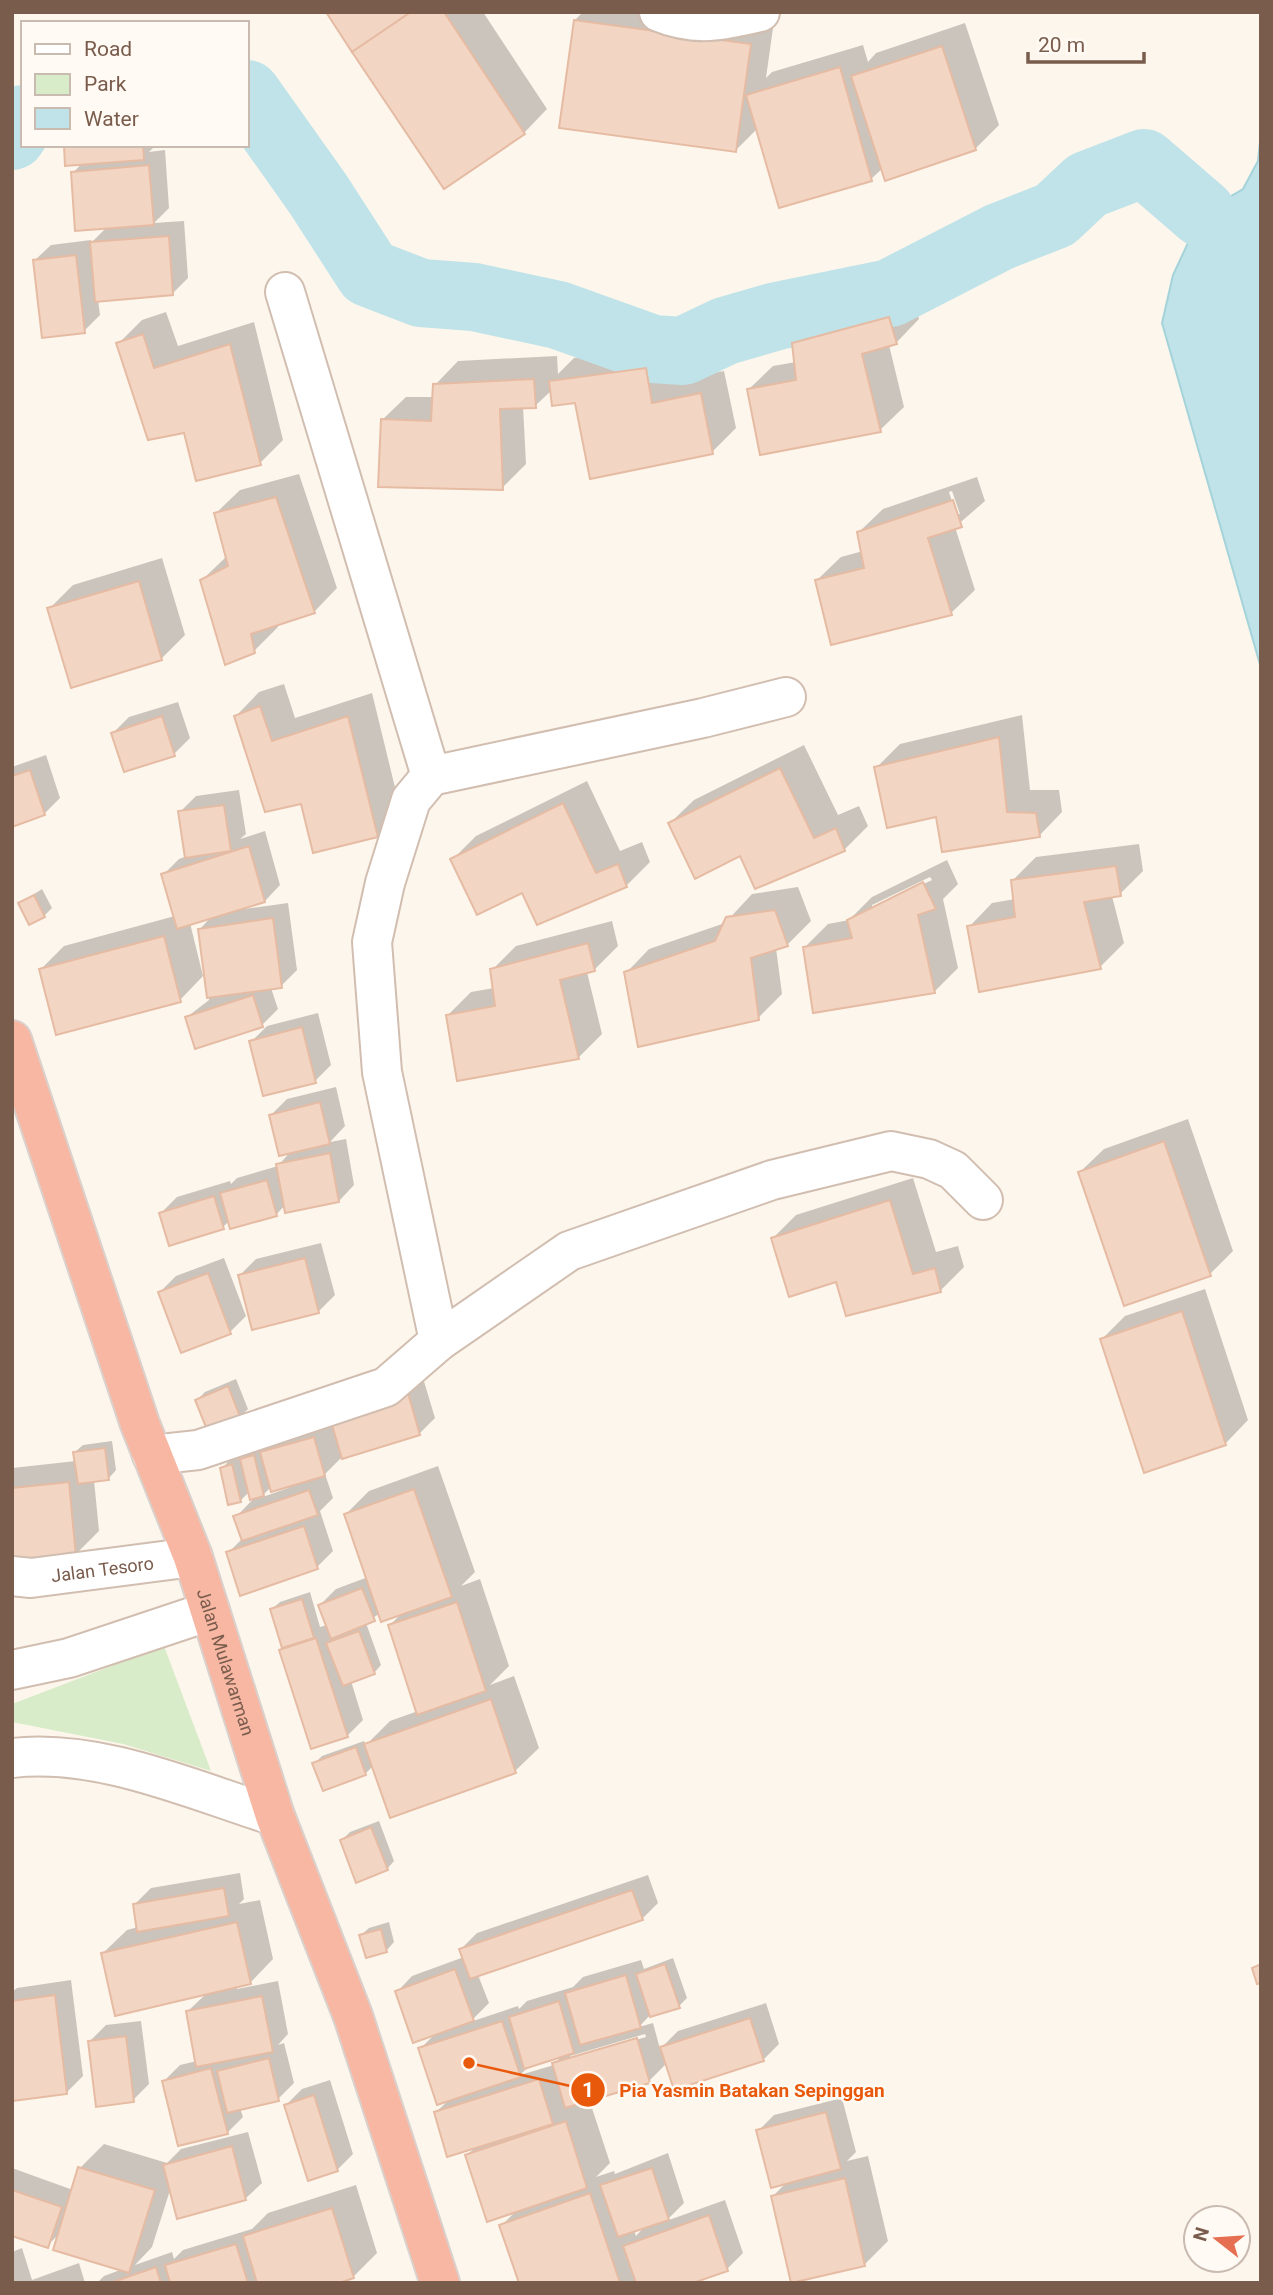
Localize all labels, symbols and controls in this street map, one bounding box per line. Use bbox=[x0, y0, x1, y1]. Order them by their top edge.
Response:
legend bbox=[21, 21, 248, 147]
scale bar bbox=[1028, 21, 1144, 65]
text: 20 m bbox=[1038, 33, 1085, 57]
text: Road bbox=[84, 37, 132, 61]
text: Park bbox=[84, 72, 127, 96]
text: Water bbox=[84, 107, 139, 131]
street label: Jalan Tesoro bbox=[50, 1552, 155, 1586]
street label: Jalan Mulawarman bbox=[193, 1586, 259, 1738]
callout: Pia Yasmin Batakan Sepinggan bbox=[571, 2070, 899, 2110]
text: 1 bbox=[582, 2078, 594, 2102]
text: Pia Yasmin Batakan Sepinggan bbox=[619, 2079, 885, 2102]
north arrow bbox=[1182, 2204, 1252, 2274]
text: N bbox=[1188, 2224, 1214, 2244]

